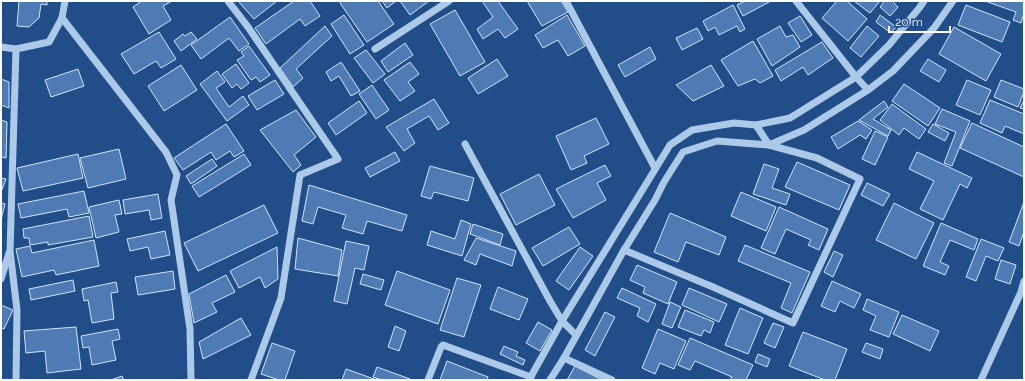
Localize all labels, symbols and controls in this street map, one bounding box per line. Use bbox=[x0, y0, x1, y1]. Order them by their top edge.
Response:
scale bar bbox=[889, 8, 950, 34]
text: 20 m bbox=[895, 15, 923, 29]

